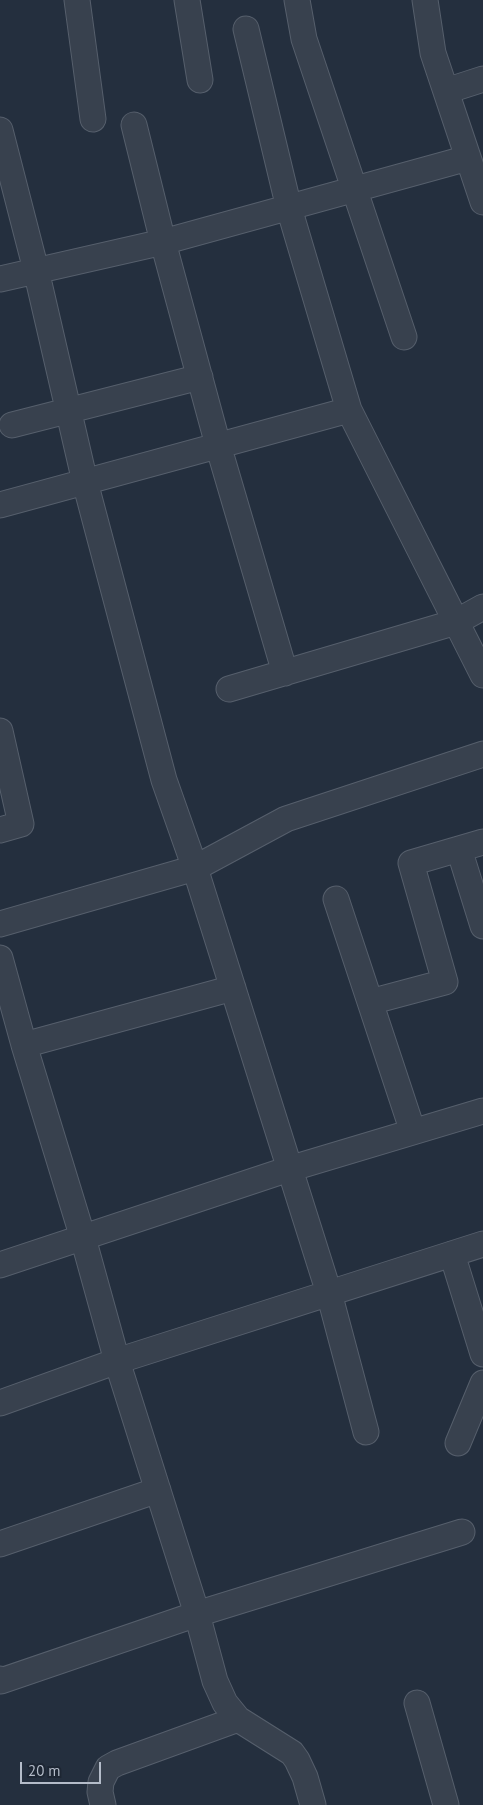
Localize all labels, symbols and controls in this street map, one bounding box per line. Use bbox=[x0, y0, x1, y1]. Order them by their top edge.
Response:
scale bar bbox=[22, 1752, 104, 1784]
text: 20 m bbox=[28, 1761, 61, 1780]

